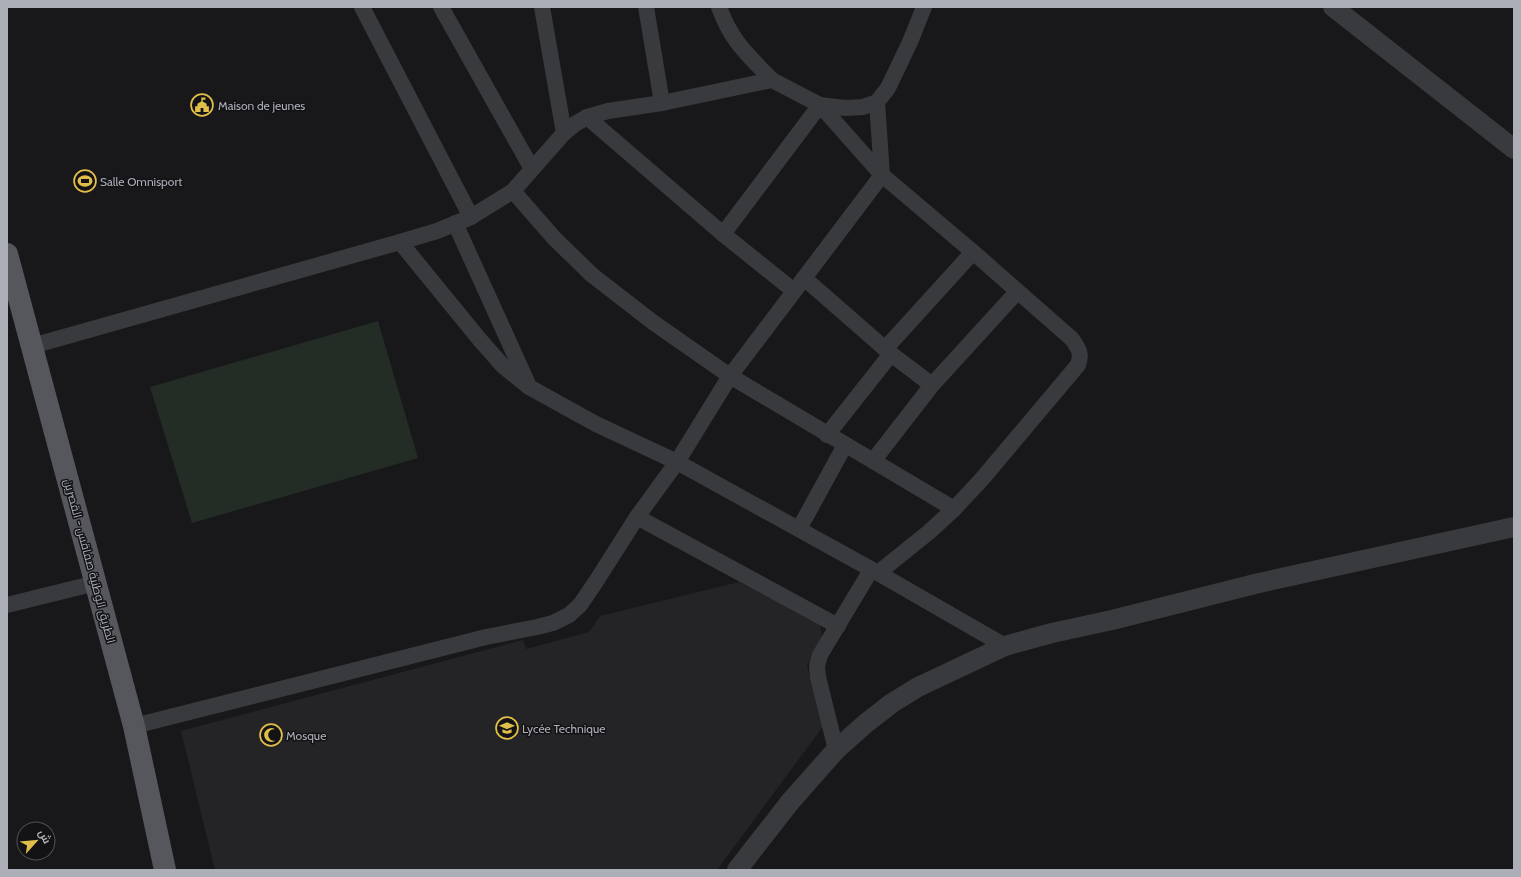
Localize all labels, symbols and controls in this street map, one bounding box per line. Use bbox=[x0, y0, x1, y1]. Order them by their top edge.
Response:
public building icon: Maison de jeunes bbox=[189, 92, 215, 118]
place label: Maison de jeunes bbox=[218, 98, 305, 113]
sports icon: Salle Omnisport bbox=[72, 168, 98, 194]
place label: Salle Omnisport bbox=[100, 174, 182, 189]
street label: الطريق الوطنية صفاقس - القصرين bbox=[61, 477, 119, 645]
school or university icon: Lycée Technique bbox=[494, 715, 520, 741]
place label: Lycée Technique bbox=[522, 721, 605, 736]
mosque icon: Mosque bbox=[258, 722, 284, 748]
place label: Mosque bbox=[286, 728, 326, 743]
north arrow bbox=[16, 821, 56, 861]
text: ش bbox=[35, 827, 54, 846]

